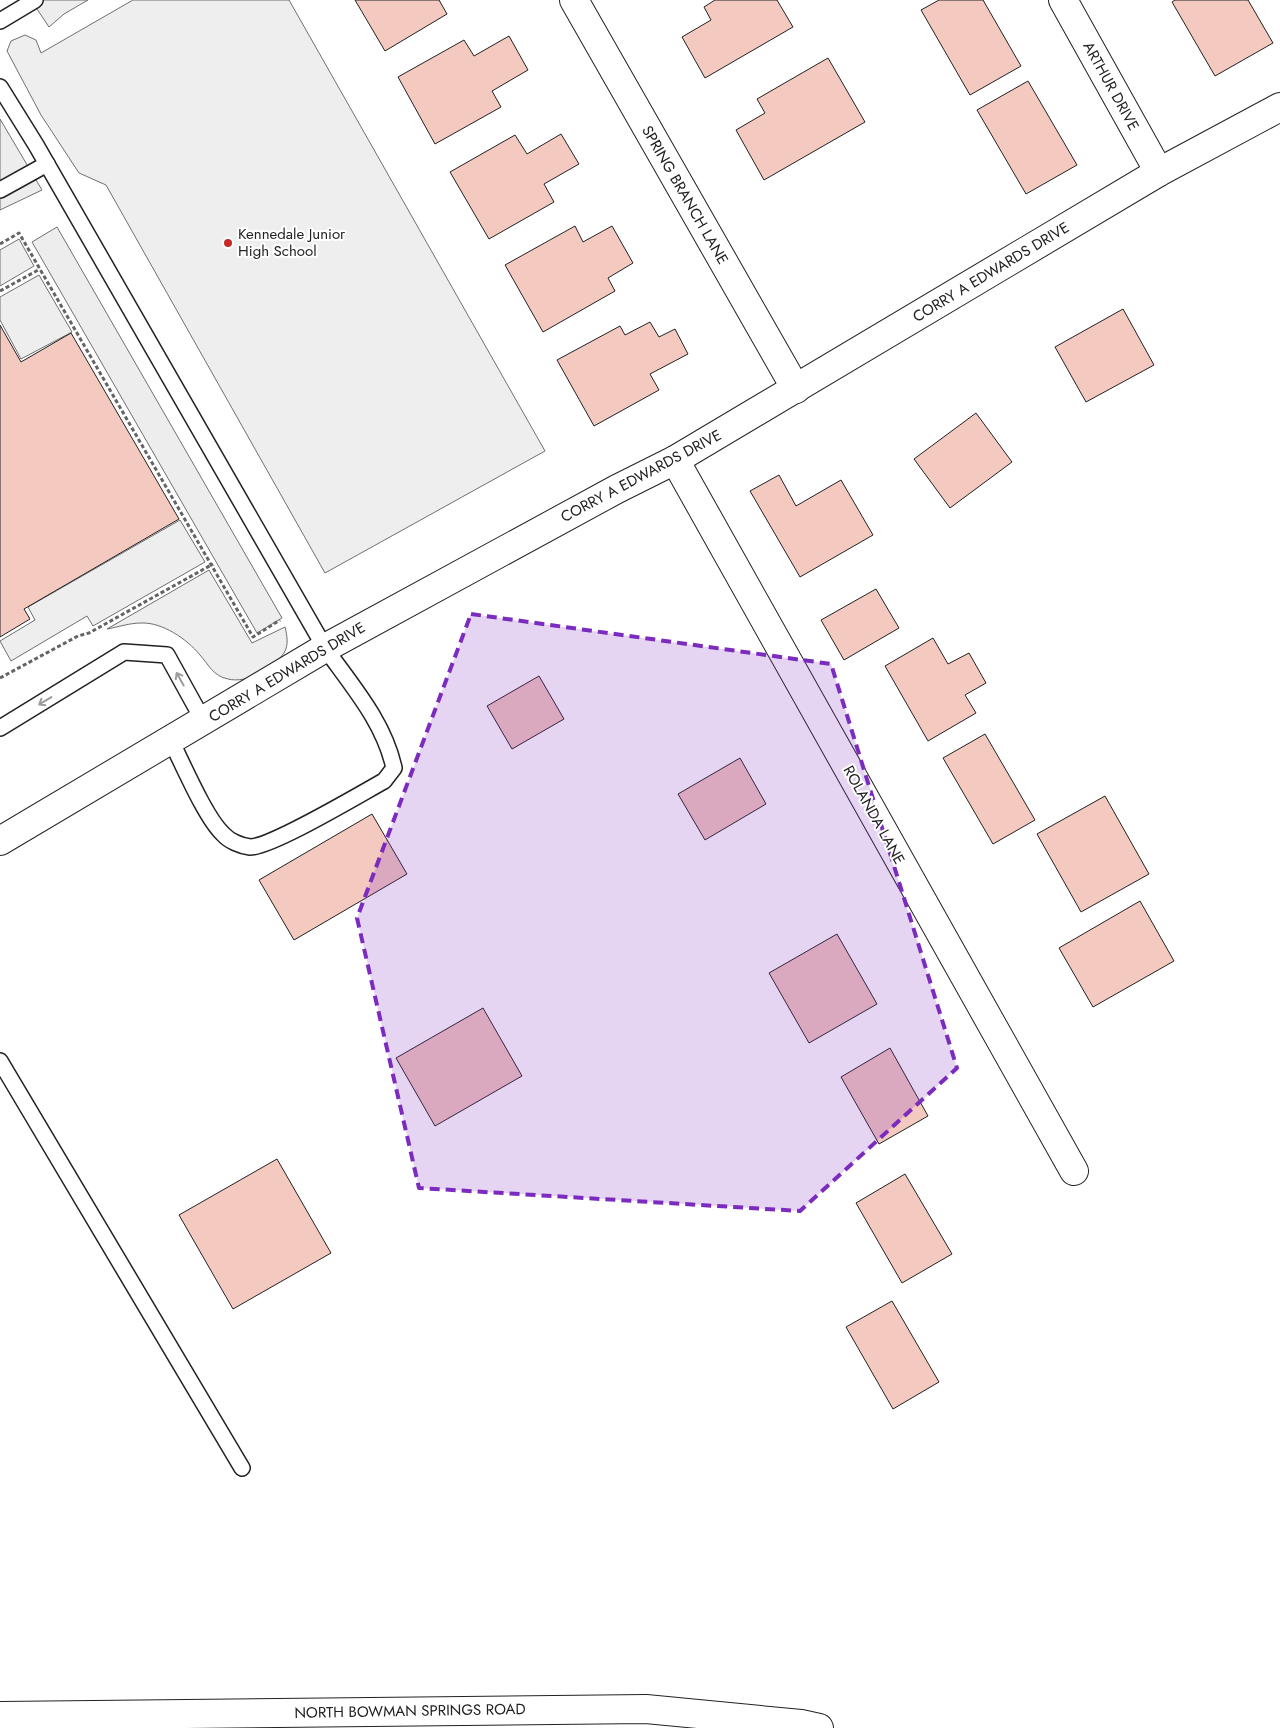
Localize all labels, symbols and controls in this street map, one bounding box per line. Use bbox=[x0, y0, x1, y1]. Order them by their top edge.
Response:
street label: ARTHUR DRIVE bbox=[1077, 37, 1145, 135]
street label: SPRING BRANCH LANE bbox=[636, 121, 734, 269]
street label: CORRY A EDWARDS DRIVE bbox=[909, 216, 1073, 328]
place label: Kennedale Junior High School bbox=[238, 223, 346, 262]
marker: Kennedale Junior High School bbox=[222, 237, 234, 249]
street label: CORRY A EDWARDS DRIVE bbox=[557, 424, 725, 528]
street label: CORRY A EDWARDS DRIVE bbox=[205, 616, 369, 728]
one-way arrow bbox=[175, 672, 184, 687]
one-way arrow bbox=[39, 696, 53, 706]
street label: ROLANDA LANE bbox=[838, 762, 910, 868]
street label: NORTH BOWMAN SPRINGS ROAD bbox=[294, 1698, 526, 1724]

